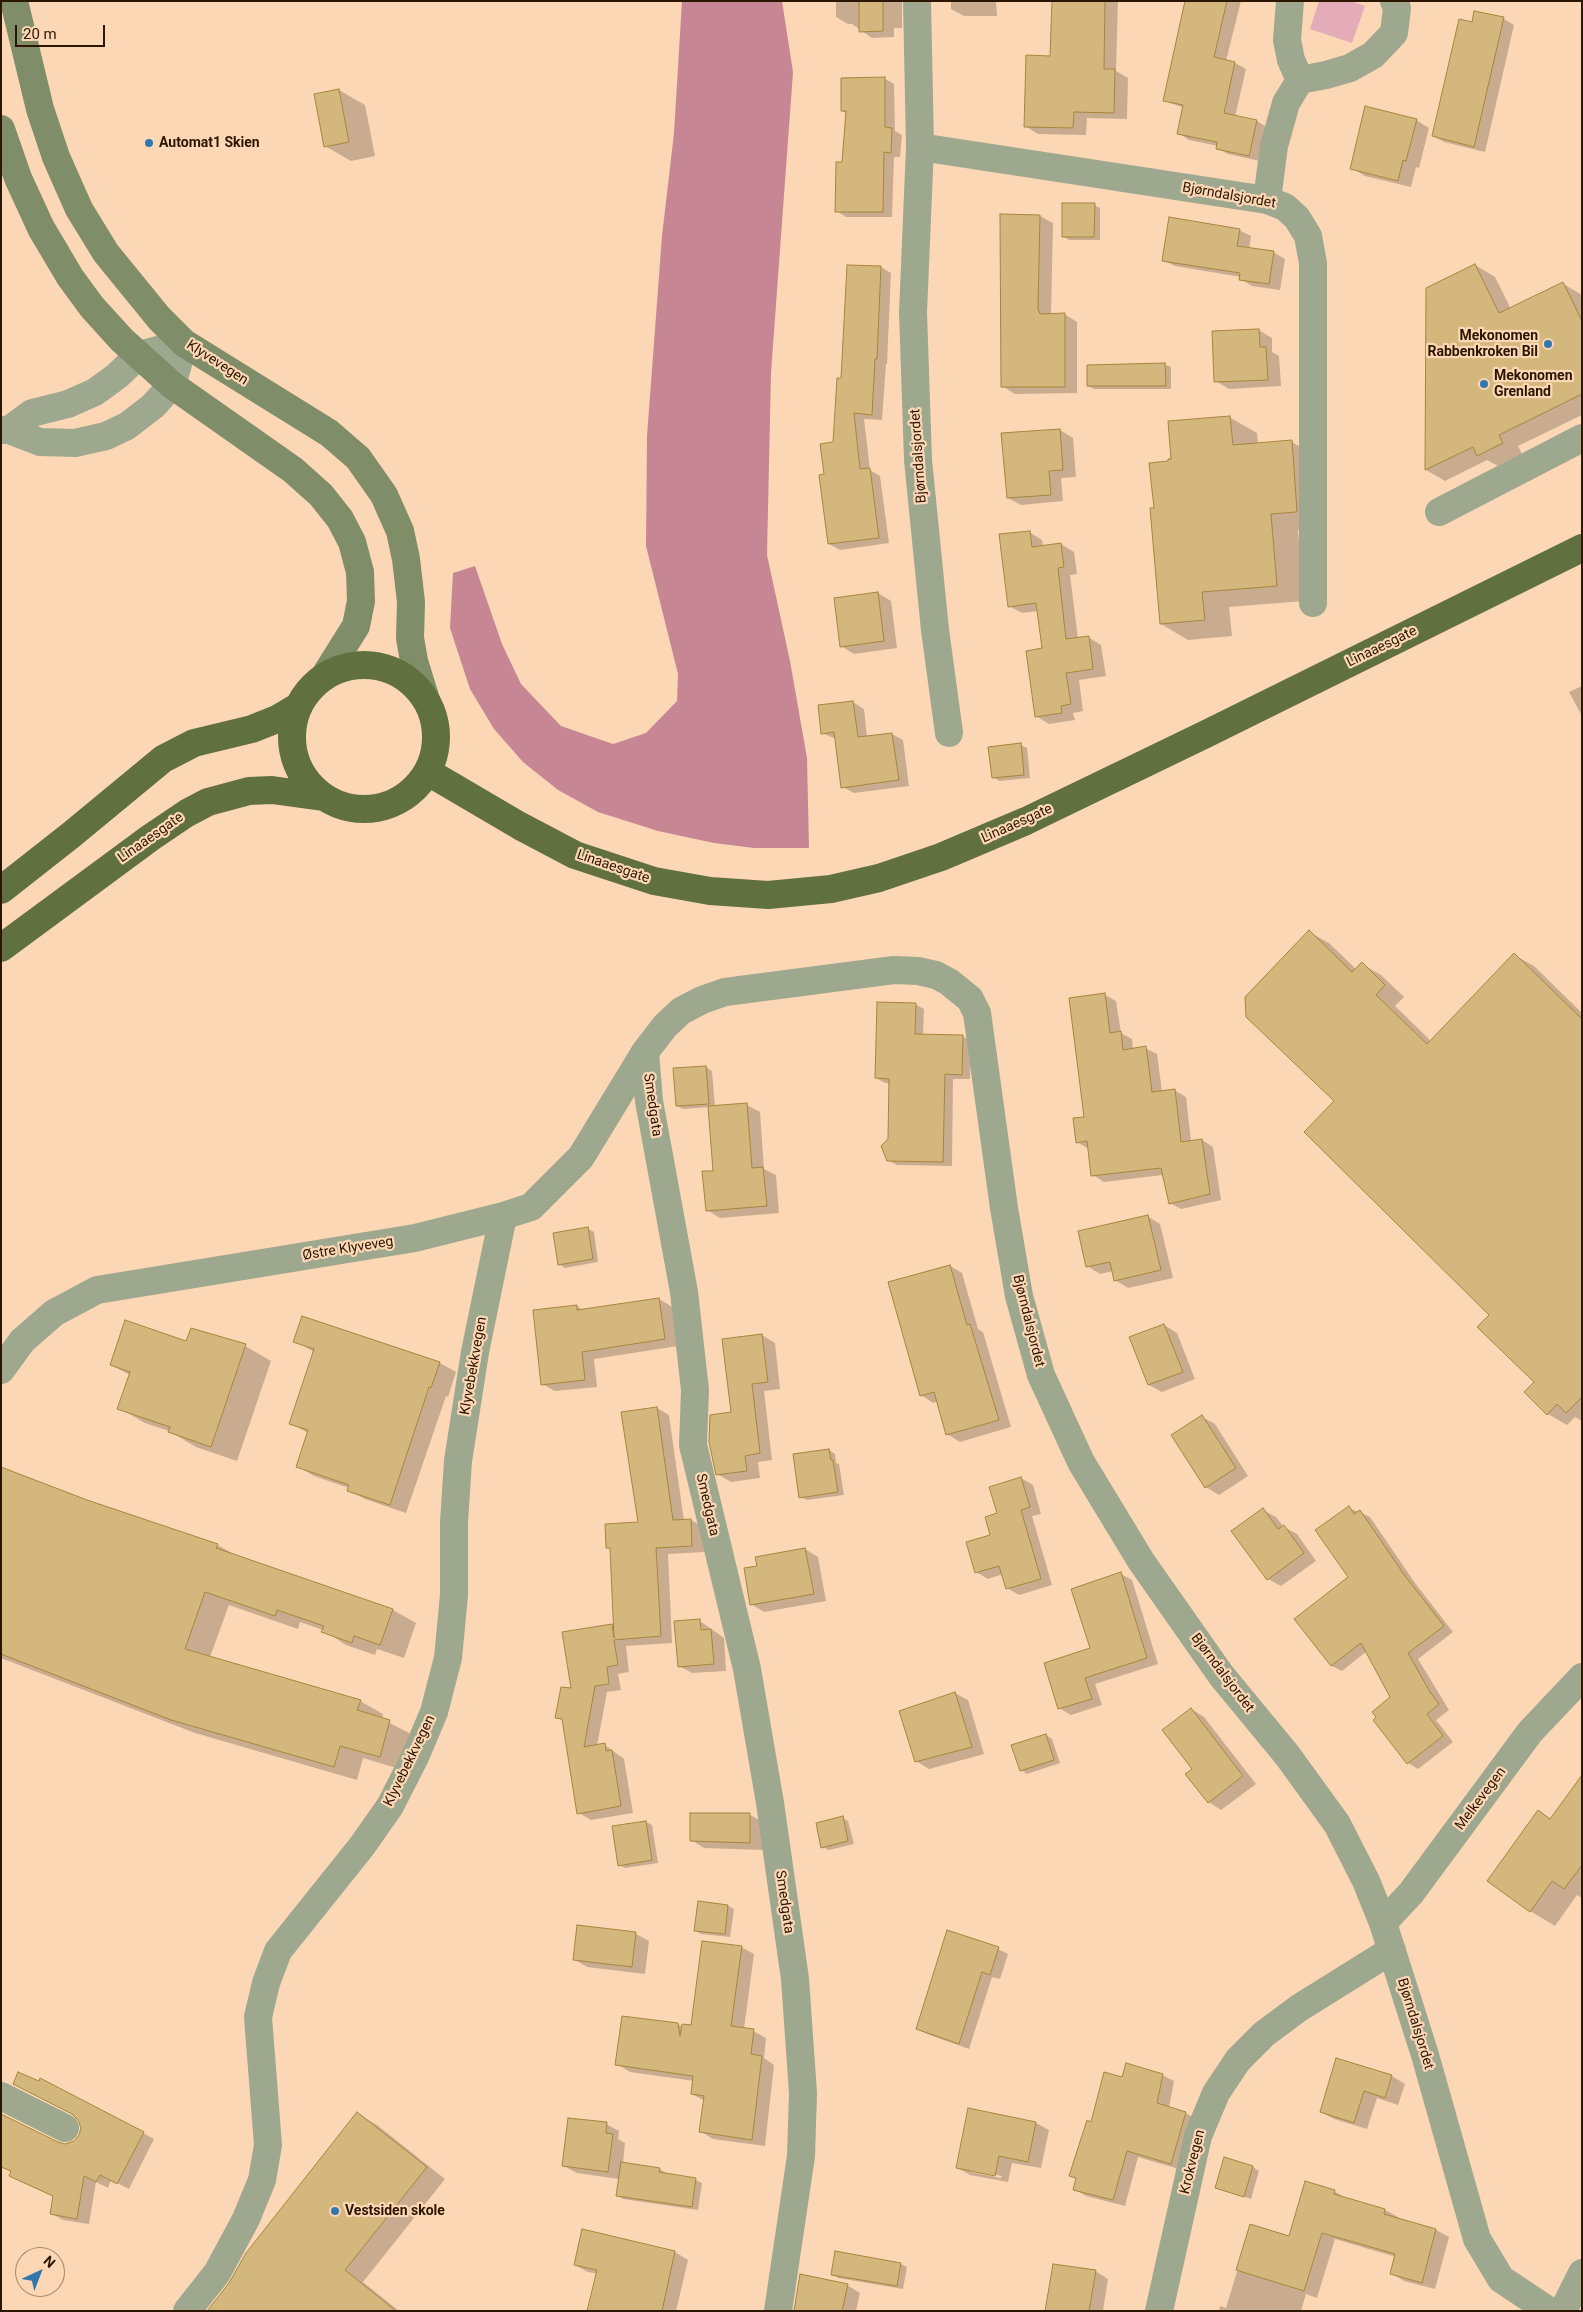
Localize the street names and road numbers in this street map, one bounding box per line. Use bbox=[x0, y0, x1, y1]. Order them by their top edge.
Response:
street label: Bjørndalsjordet bbox=[1181, 180, 1277, 212]
street label: Klyvevegen bbox=[183, 337, 251, 389]
street label: Bjørndalsjordet bbox=[907, 408, 931, 504]
street label: Linaaesgate bbox=[1344, 623, 1420, 671]
street label: Linaaesgate bbox=[979, 801, 1055, 847]
street label: Linaaesgate bbox=[115, 809, 187, 867]
street label: Linaaesgate bbox=[574, 847, 652, 887]
street label: Smedgata bbox=[639, 1072, 665, 1138]
street label: Østre Klyveveg bbox=[301, 1234, 395, 1264]
street label: Bjørndalsjordet bbox=[1008, 1273, 1048, 1369]
street label: Klyvebekkvegen bbox=[457, 1316, 491, 1416]
street label: Smedgata bbox=[692, 1472, 722, 1538]
street label: Bjørndalsjordet bbox=[1187, 1630, 1257, 1716]
street label: Klyvebekkvegen bbox=[381, 1713, 439, 1809]
street label: Melkevegen bbox=[1452, 1764, 1510, 1834]
street label: Smedgata bbox=[771, 1869, 797, 1935]
street label: Bjørndalsjordet bbox=[1393, 1976, 1437, 2072]
street label: Krokvegen bbox=[1177, 2128, 1209, 2196]

